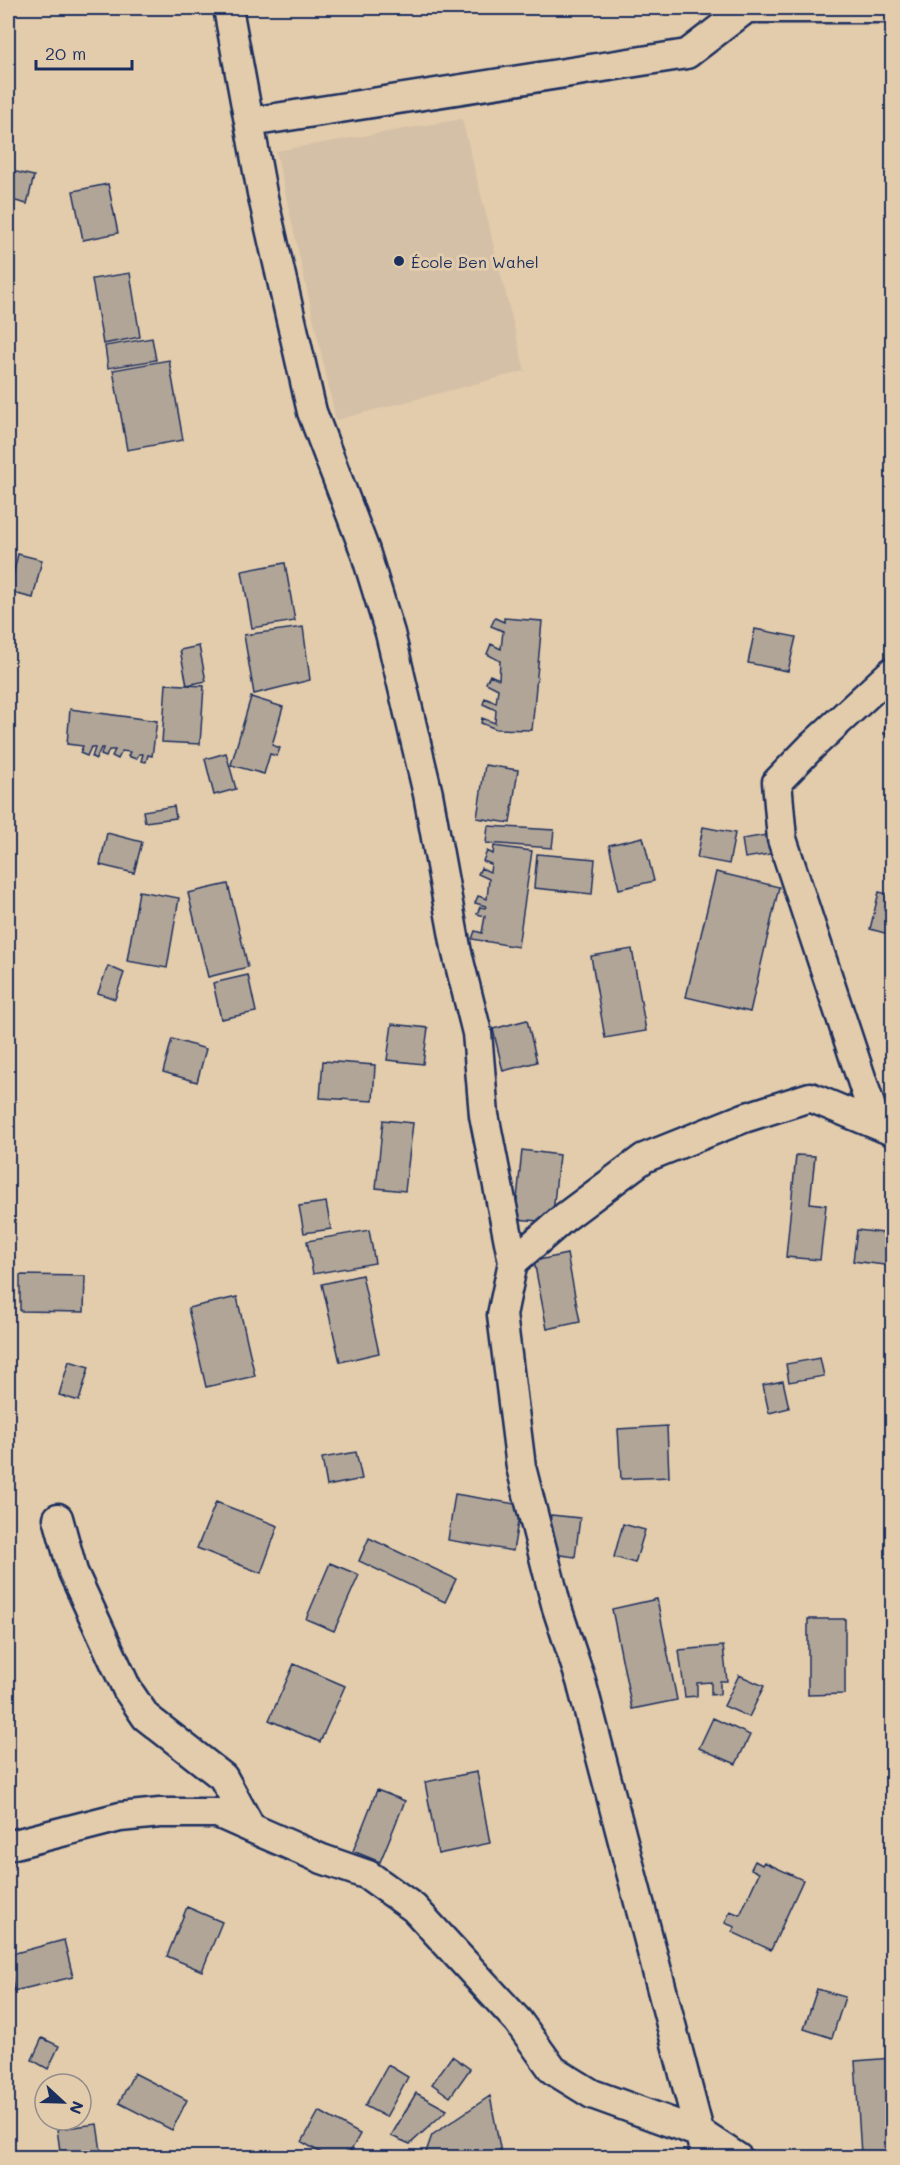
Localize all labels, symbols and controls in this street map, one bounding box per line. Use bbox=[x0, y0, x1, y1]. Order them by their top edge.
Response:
scale bar bbox=[36, 33, 132, 71]
text: 20 m bbox=[45, 41, 86, 65]
place label: École Ben Wahel bbox=[411, 251, 539, 272]
marker: École Ben Wahel bbox=[392, 254, 406, 268]
north arrow bbox=[33, 2072, 93, 2132]
text: N bbox=[65, 2098, 89, 2117]

